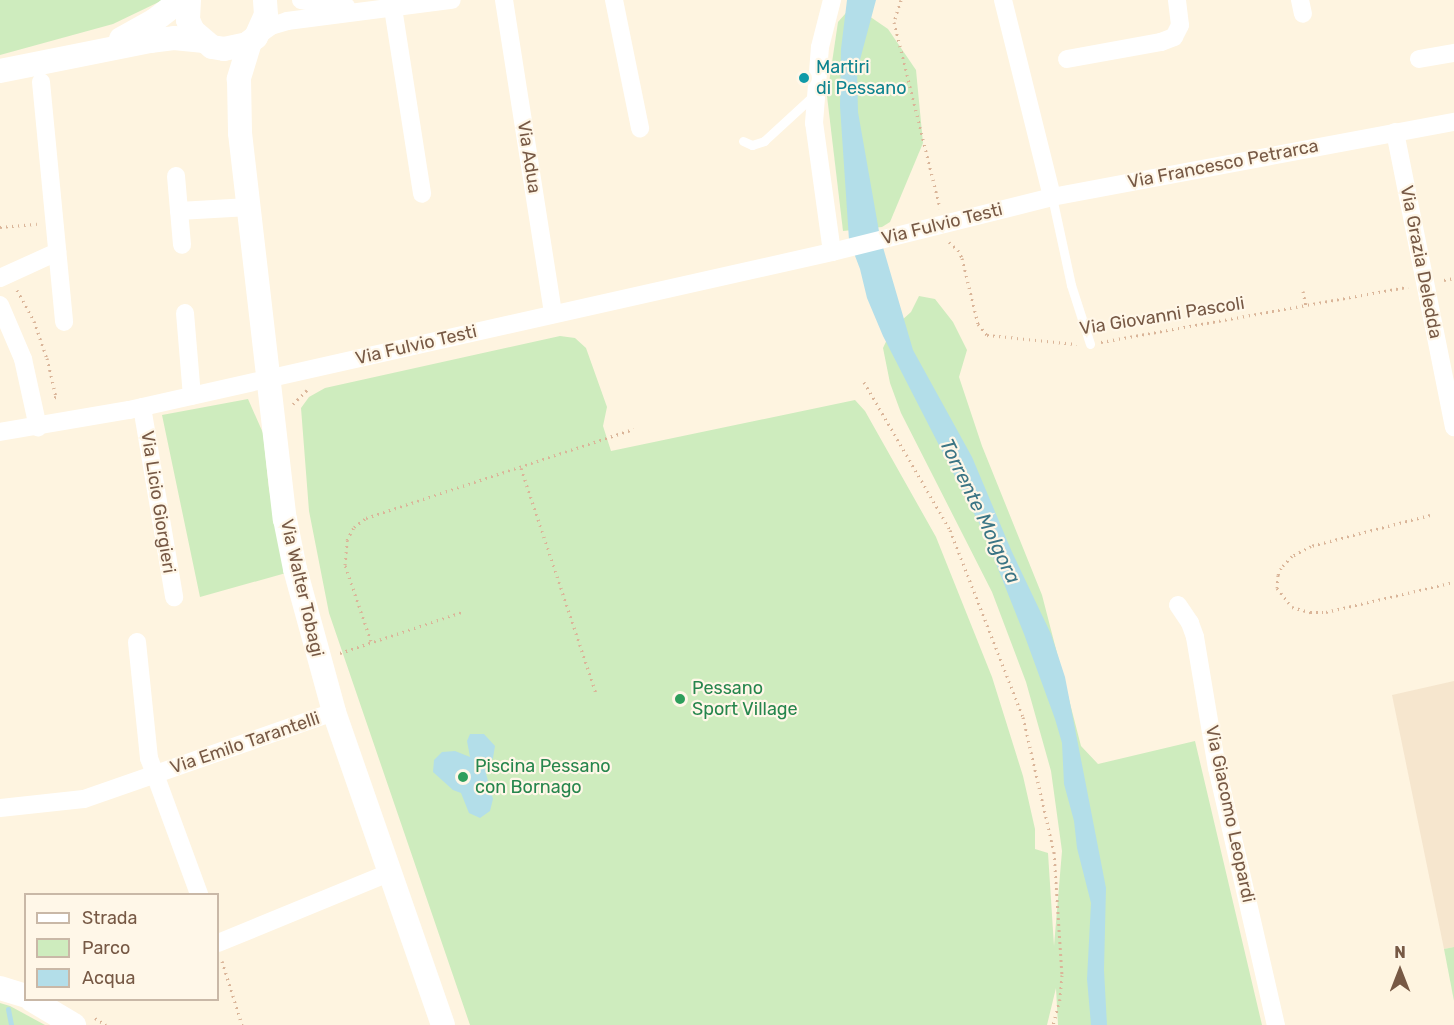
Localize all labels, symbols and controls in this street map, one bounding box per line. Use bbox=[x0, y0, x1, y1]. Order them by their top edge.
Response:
place label: Martiri di Pessano bbox=[816, 57, 907, 100]
marker: Martiri di Pessano bbox=[797, 71, 811, 85]
street label: Via Adua bbox=[513, 119, 545, 195]
street label: Via Francesco Petrarca bbox=[1126, 135, 1320, 193]
street label: Via Grazia Deledda bbox=[1396, 184, 1446, 340]
street label: Via Fulvio Testi bbox=[879, 198, 1005, 250]
street label: Via Giovanni Pascoli bbox=[1078, 292, 1246, 340]
street label: Via Fulvio Testi bbox=[353, 320, 479, 370]
street label: Via Licio Giorgieri bbox=[136, 429, 180, 575]
water label: Torrente Molgora bbox=[935, 435, 1025, 587]
street label: Via Walter Tobagi bbox=[276, 516, 328, 660]
place label: Pessano Sport Village bbox=[692, 678, 798, 720]
marker: Pessano Sport Village bbox=[673, 692, 687, 706]
street label: Via Emilo Tarantelli bbox=[167, 707, 323, 779]
street label: Via Giacomo Leopardi bbox=[1201, 723, 1259, 905]
place label: Piscina Pessano con Bornago bbox=[475, 756, 611, 798]
marker: Piscina Pessano con Bornago bbox=[456, 770, 470, 784]
legend bbox=[24, 893, 219, 1001]
text: Strada bbox=[82, 907, 138, 929]
text: Parco bbox=[82, 937, 130, 959]
north arrow bbox=[1370, 941, 1430, 1001]
text: N bbox=[1394, 943, 1406, 962]
text: Acqua bbox=[82, 967, 135, 989]

